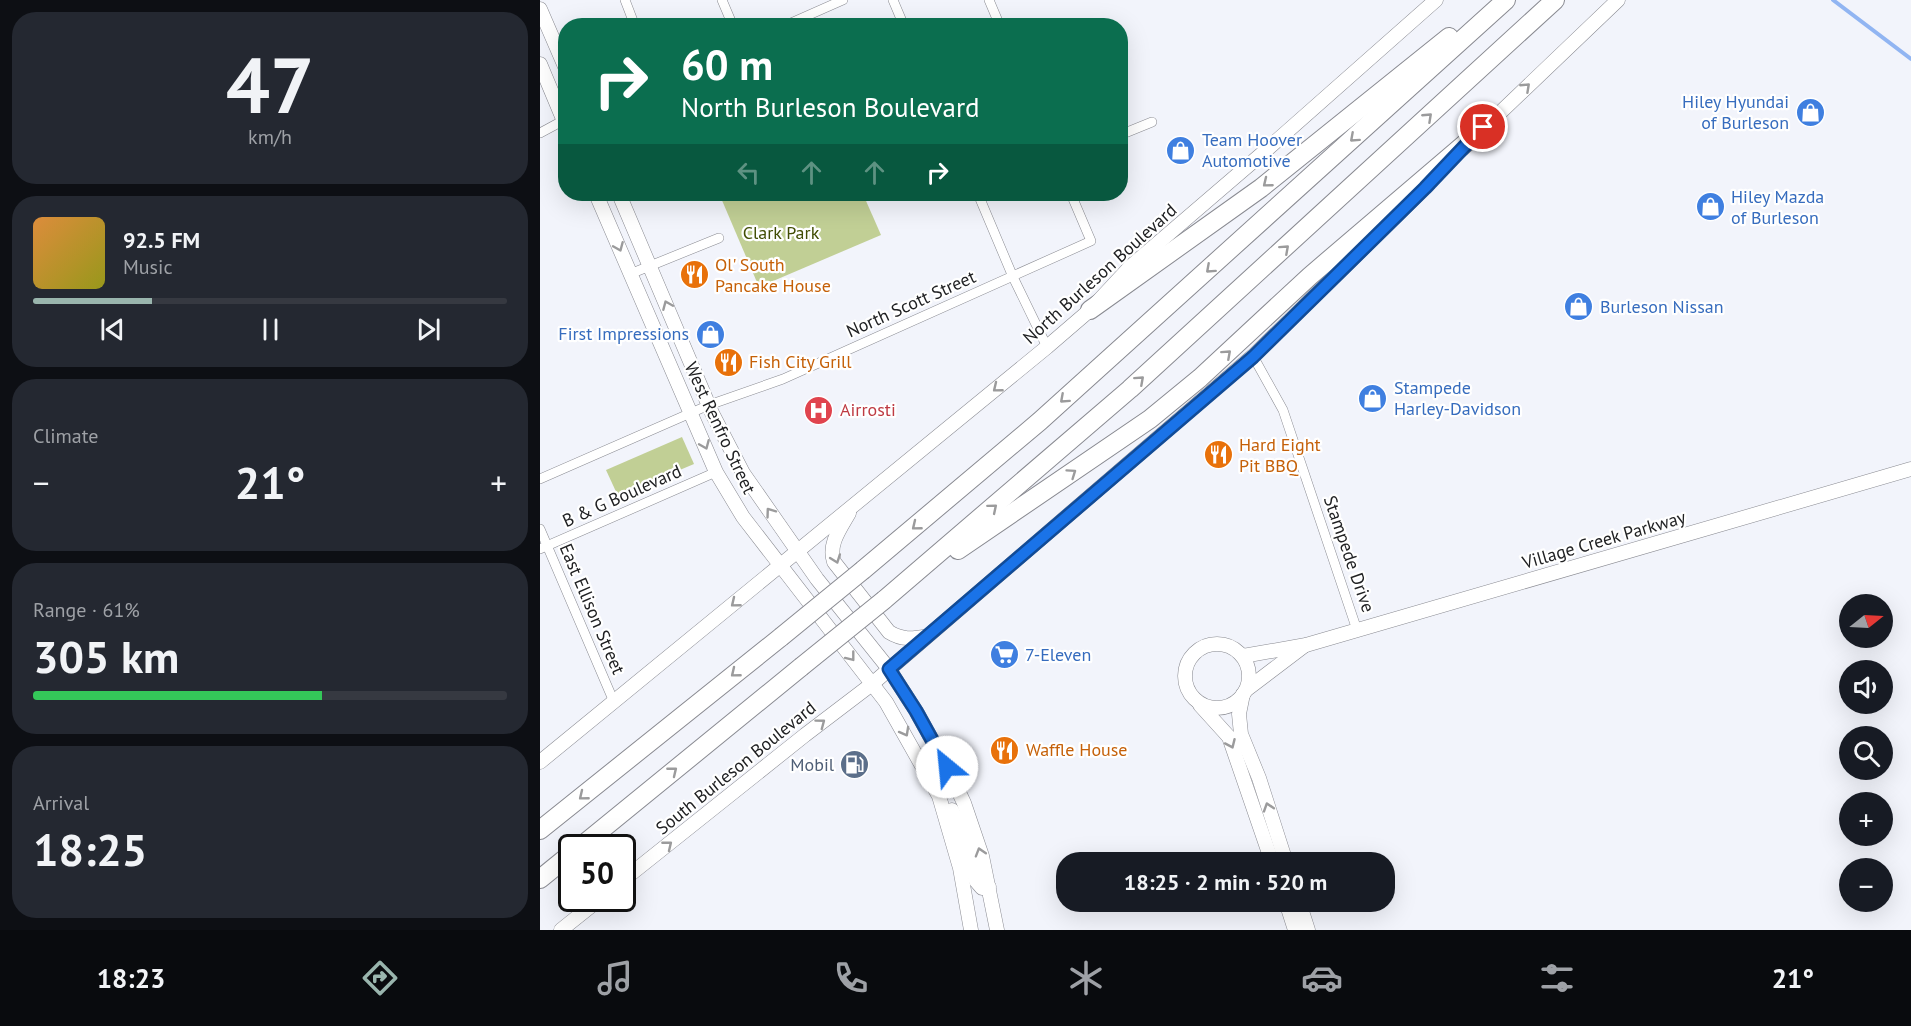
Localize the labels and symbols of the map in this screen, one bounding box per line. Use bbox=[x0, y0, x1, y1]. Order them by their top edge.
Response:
one-way arrow bbox=[1519, 83, 1530, 94]
place label: Hiley Hyundai of Burleson bbox=[1682, 90, 1789, 134]
shop icon: Hiley Hyundai of Burleson bbox=[1794, 96, 1826, 128]
pin bbox=[1457, 101, 1508, 152]
one-way arrow bbox=[1422, 113, 1432, 124]
place label: Team Hoover Automotive bbox=[1202, 128, 1302, 172]
one-way arrow bbox=[1351, 131, 1362, 142]
shop icon: Team Hoover Automotive bbox=[1165, 134, 1197, 166]
one-way arrow bbox=[1263, 175, 1274, 186]
place label: Hiley Mazda of Burleson bbox=[1731, 185, 1824, 229]
shop icon: Hiley Mazda of Burleson bbox=[1694, 191, 1726, 223]
street label: North Burleson Boulevard bbox=[1018, 198, 1181, 349]
park label: Clark Park bbox=[743, 221, 820, 244]
one-way arrow bbox=[612, 241, 624, 252]
one-way arrow bbox=[1278, 245, 1289, 256]
place label: Ol' South Pancake House bbox=[715, 253, 831, 297]
restaurant icon: Ol' South Pancake House bbox=[678, 259, 710, 291]
one-way arrow bbox=[1206, 262, 1216, 273]
street label: North Scott Street bbox=[843, 265, 979, 342]
shop icon: Burleson Nissan bbox=[1563, 291, 1595, 323]
place label: Burleson Nissan bbox=[1600, 295, 1723, 318]
one-way arrow bbox=[662, 300, 674, 311]
shop icon: First Impressions bbox=[694, 318, 726, 350]
place label: First Impressions bbox=[558, 322, 689, 345]
restaurant icon: Fish City Grill bbox=[712, 346, 744, 378]
place label: Fish City Grill bbox=[749, 350, 852, 373]
one-way arrow bbox=[1220, 350, 1230, 361]
street label: West Renfro Street bbox=[680, 358, 761, 497]
one-way arrow bbox=[1134, 376, 1144, 387]
place label: Stampede Harley-Davidson bbox=[1394, 376, 1521, 420]
one-way arrow bbox=[992, 381, 1003, 392]
shop icon: Stampede Harley-Davidson bbox=[1357, 382, 1389, 414]
one-way arrow bbox=[1061, 392, 1071, 403]
hospital icon: Airrosti bbox=[803, 394, 835, 426]
place label: Airrosti bbox=[840, 398, 896, 421]
place label: Hard Eight Pit BBQ bbox=[1239, 433, 1321, 477]
one-way arrow bbox=[698, 439, 710, 450]
restaurant icon: Hard Eight Pit BBQ bbox=[1202, 439, 1234, 471]
street label: B & G Boulevard bbox=[559, 459, 685, 532]
one-way arrow bbox=[1065, 469, 1076, 480]
street label: Stampede Drive bbox=[1319, 492, 1380, 615]
one-way arrow bbox=[986, 504, 997, 515]
street label: Village Creek Parkway bbox=[1519, 505, 1689, 574]
one-way arrow bbox=[766, 508, 777, 519]
one-way arrow bbox=[912, 519, 923, 530]
street label: East Ellison Street bbox=[555, 540, 630, 678]
one-way arrow bbox=[828, 553, 841, 563]
north arrow bbox=[1839, 594, 1893, 648]
one-way arrow bbox=[731, 595, 742, 606]
supermarket icon: 7-Eleven bbox=[988, 639, 1020, 671]
place label: 7-Eleven bbox=[1025, 643, 1091, 666]
one-way arrow bbox=[844, 650, 855, 661]
one-way arrow bbox=[731, 666, 742, 677]
street label: South Burleson Boulevard bbox=[651, 696, 820, 839]
one-way arrow bbox=[814, 719, 825, 730]
one-way arrow bbox=[898, 726, 909, 736]
restaurant icon: Waffle House bbox=[989, 734, 1021, 766]
position arrow bbox=[915, 735, 979, 799]
one-way arrow bbox=[1224, 737, 1236, 748]
place label: Waffle House bbox=[1026, 738, 1127, 761]
fuel station icon: Mobil bbox=[839, 749, 871, 781]
place label: Mobil bbox=[790, 753, 835, 776]
one-way arrow bbox=[666, 767, 677, 778]
one-way arrow bbox=[579, 788, 590, 799]
one-way arrow bbox=[1263, 802, 1275, 813]
speed limit sign: 50 bbox=[558, 834, 636, 912]
one-way arrow bbox=[661, 841, 672, 852]
one-way arrow bbox=[975, 847, 988, 858]

